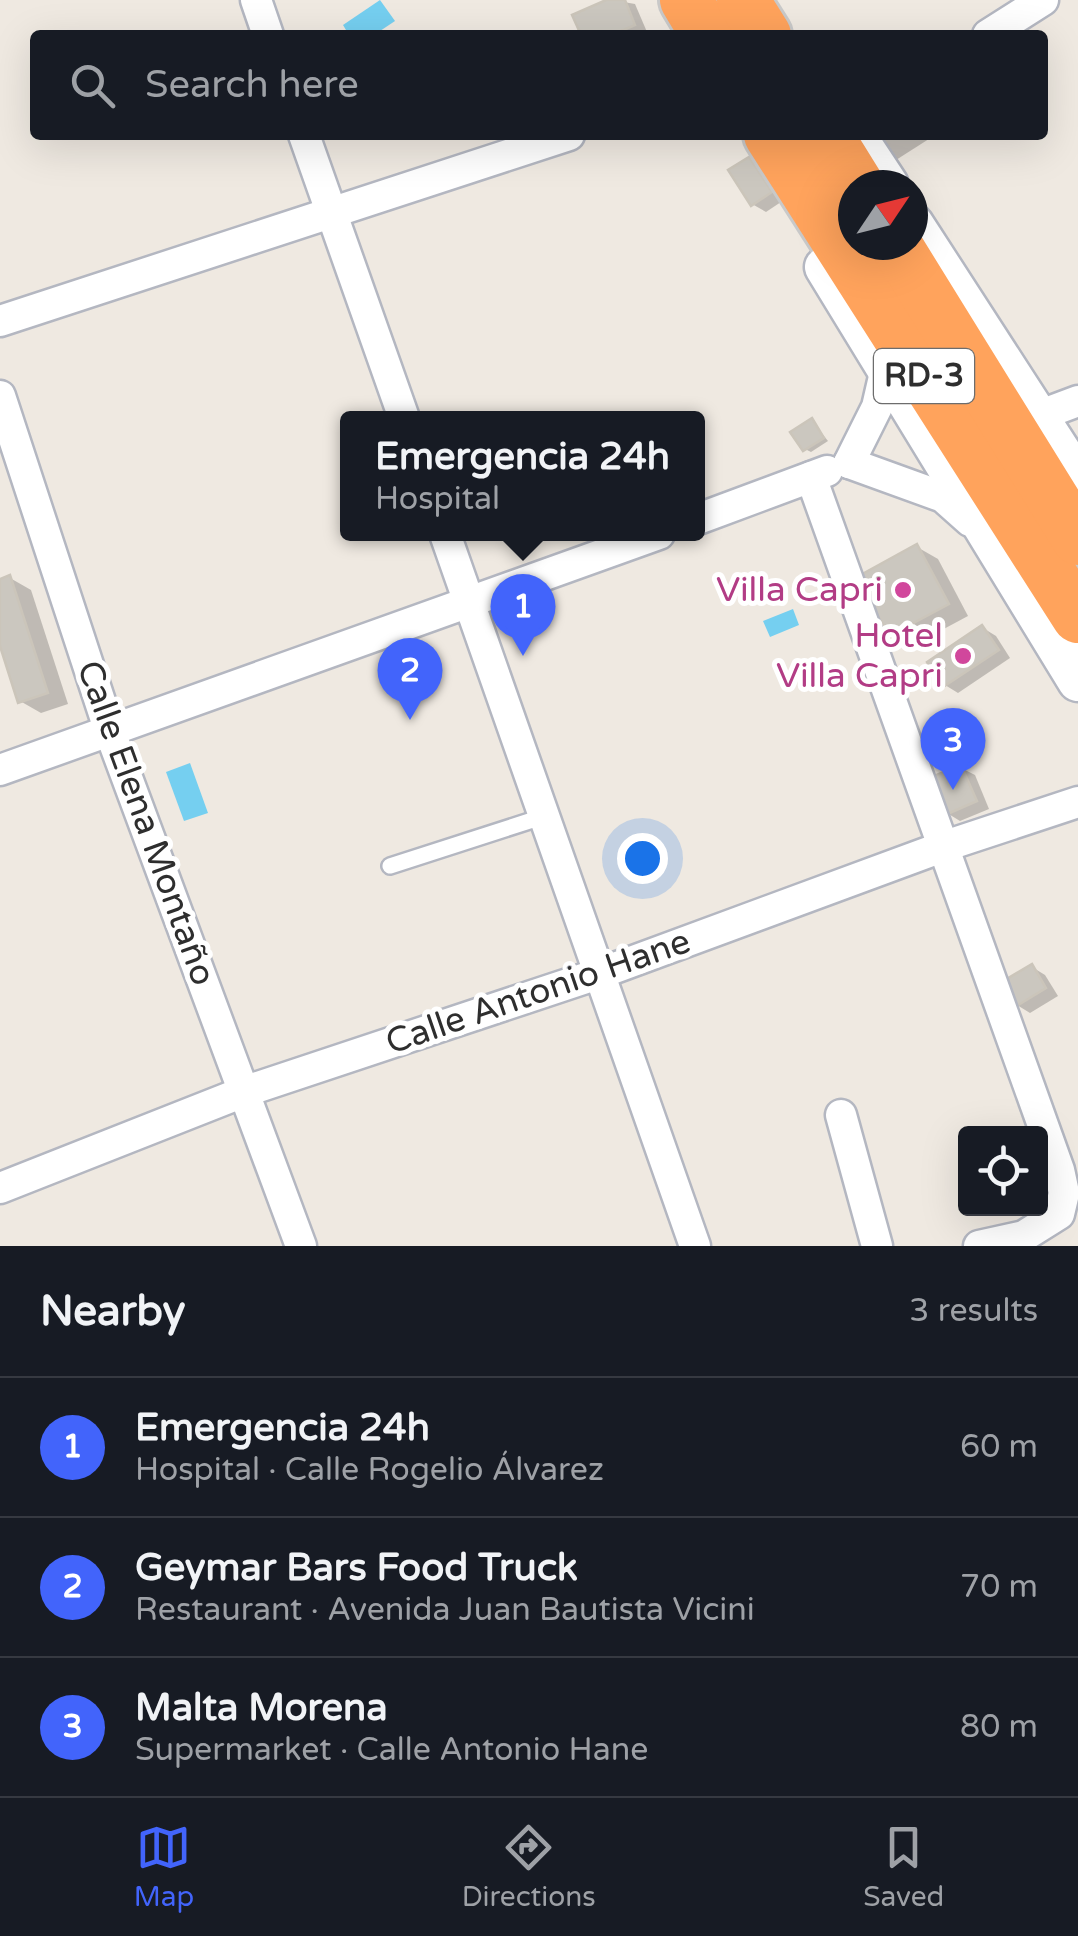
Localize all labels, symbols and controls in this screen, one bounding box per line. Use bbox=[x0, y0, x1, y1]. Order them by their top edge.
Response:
search box bbox=[30, 30, 1048, 140]
icon: search bbox=[65, 58, 120, 113]
text: Search here bbox=[145, 62, 359, 108]
north arrow bbox=[838, 170, 928, 260]
road number: RD-3 bbox=[874, 349, 974, 403]
popup bbox=[340, 411, 705, 541]
text: Emergencia 24h bbox=[375, 434, 670, 480]
text: Hospital bbox=[375, 480, 500, 518]
place label: Villa Capri bbox=[716, 569, 883, 611]
pin: 1 bbox=[490, 574, 556, 656]
marker: Villa Capri bbox=[892, 579, 914, 601]
place label: Hotel Villa Capri bbox=[776, 615, 943, 697]
pin: 2 bbox=[378, 638, 442, 720]
marker: Hotel Villa Capri bbox=[952, 645, 974, 667]
street label: Calle Elena Montaño bbox=[68, 655, 224, 991]
pin: 3 bbox=[920, 708, 986, 790]
your location bbox=[617, 833, 668, 884]
street label: Calle Antonio Hane bbox=[380, 920, 696, 1064]
map controls bbox=[958, 1126, 1048, 1216]
button: locate bbox=[958, 1126, 1048, 1216]
text: Nearby bbox=[40, 1286, 185, 1337]
text: 3 results bbox=[909, 1292, 1038, 1330]
text: Emergencia 24h bbox=[135, 1405, 430, 1451]
text: 1 bbox=[62, 1428, 83, 1466]
text: 60 m bbox=[960, 1428, 1038, 1466]
text: Hospital · Calle Rogelio Álvarez bbox=[135, 1451, 604, 1489]
text: Geymar Bars Food Truck bbox=[135, 1545, 578, 1591]
text: 2 bbox=[62, 1568, 83, 1606]
text: 70 m bbox=[960, 1568, 1038, 1606]
text: Restaurant · Avenida Juan Bautista Vicini bbox=[135, 1591, 755, 1629]
text: Malta Morena bbox=[135, 1685, 388, 1731]
text: 3 bbox=[62, 1708, 83, 1746]
text: 80 m bbox=[960, 1708, 1038, 1746]
text: Supermarket · Calle Antonio Hane bbox=[135, 1731, 648, 1769]
tab: Map bbox=[134, 1820, 194, 1914]
tab: Directions bbox=[462, 1820, 596, 1914]
tab: Saved bbox=[863, 1820, 944, 1914]

